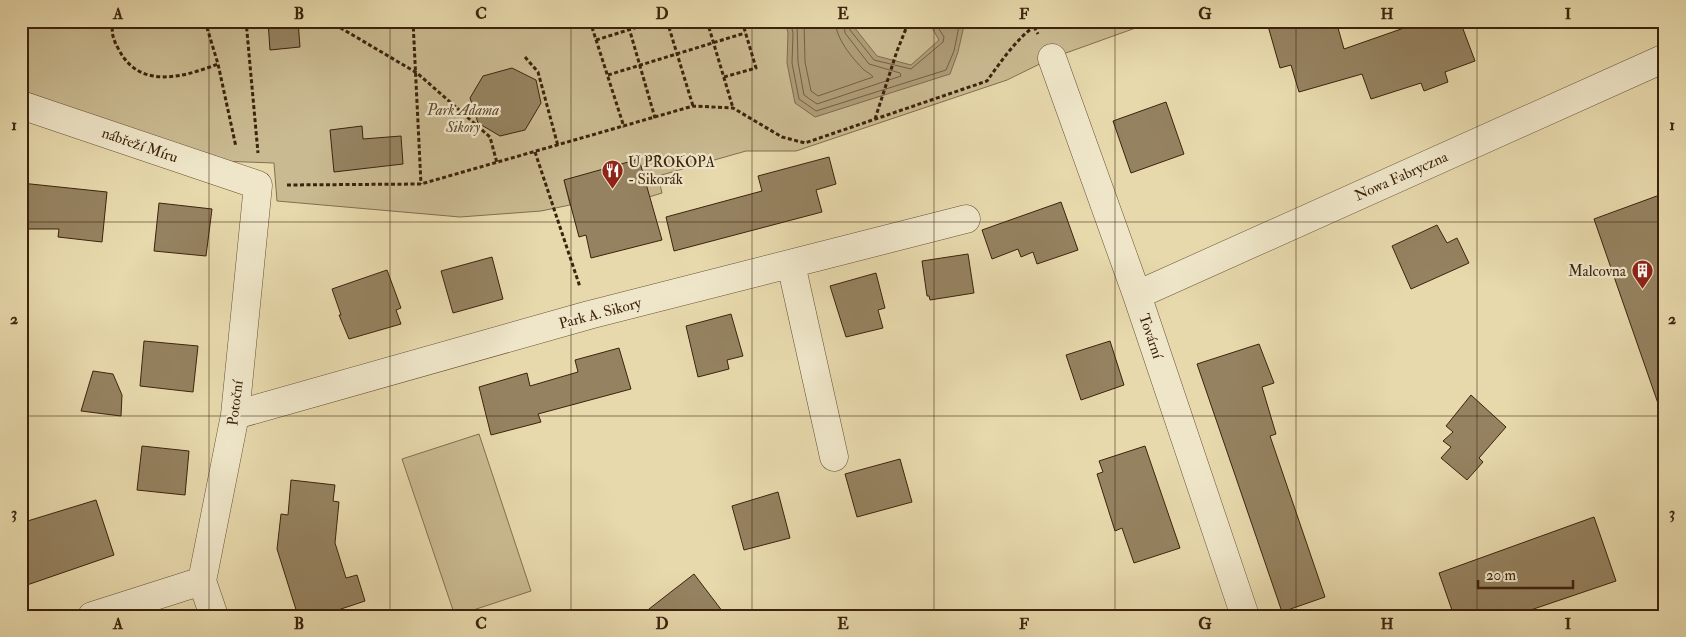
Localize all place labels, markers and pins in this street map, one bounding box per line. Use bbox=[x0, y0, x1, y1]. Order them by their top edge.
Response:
place label: U PROKOPA - Sikorák bbox=[628, 153, 715, 189]
restaurant icon: U PROKOPA - Sikorák bbox=[600, 159, 624, 190]
building icon: Malcovna bbox=[1630, 259, 1654, 290]
place label: Malcovna bbox=[1568, 262, 1627, 281]

